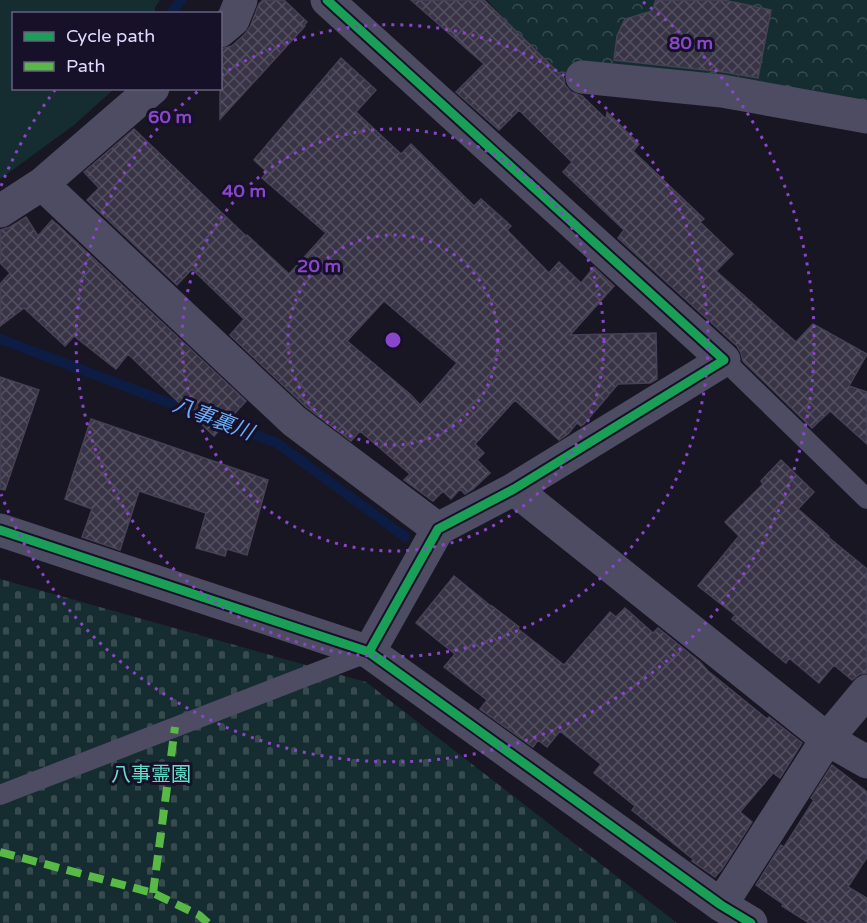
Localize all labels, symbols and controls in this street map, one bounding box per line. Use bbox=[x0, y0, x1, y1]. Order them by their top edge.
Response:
legend bbox=[12, 12, 222, 90]
text: Cycle path bbox=[66, 25, 155, 47]
text: 80 m bbox=[669, 32, 713, 54]
text: Path bbox=[66, 55, 105, 77]
text: 60 m bbox=[148, 106, 192, 128]
text: 40 m bbox=[222, 180, 266, 202]
text: 20 m bbox=[297, 255, 341, 277]
centre of rings bbox=[383, 330, 403, 350]
water label: 八事裏川 bbox=[169, 392, 259, 446]
park label: 八事霊園 bbox=[111, 763, 191, 787]

